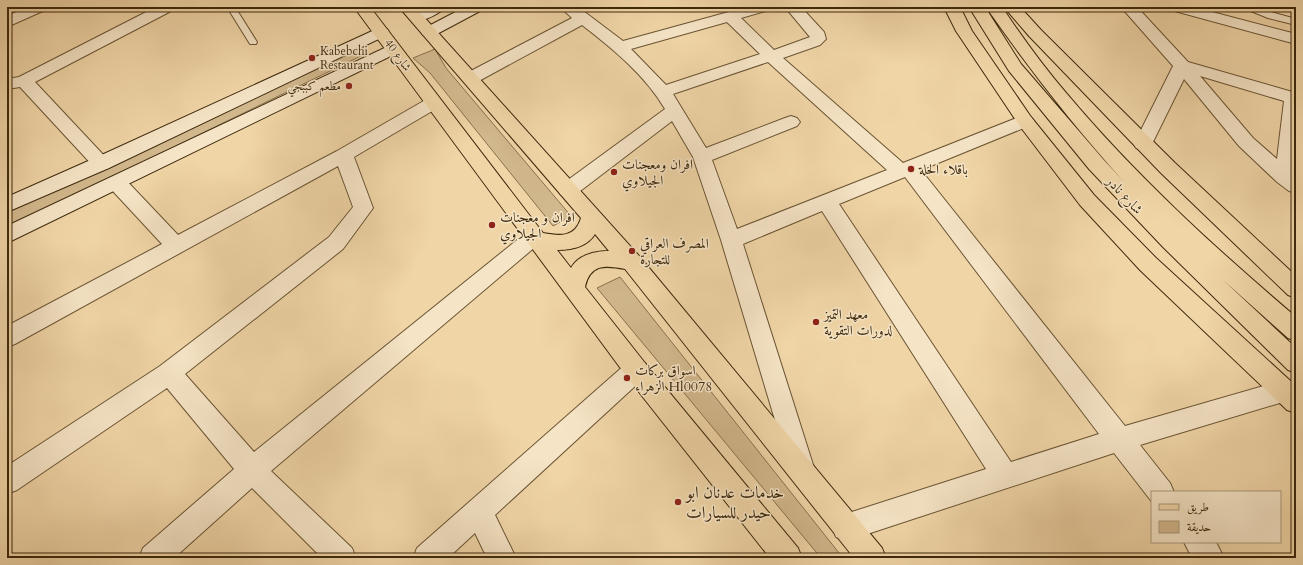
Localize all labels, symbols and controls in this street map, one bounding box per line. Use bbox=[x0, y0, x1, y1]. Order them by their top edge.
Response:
street label: شارع 40 bbox=[378, 36, 415, 76]
place label: Kabebchi Restaurant bbox=[320, 43, 374, 73]
marker: Kabebchi Restaurant bbox=[307, 53, 317, 63]
place label: مطعم كببجي bbox=[288, 78, 341, 98]
marker: مطعم كببجي bbox=[344, 81, 354, 91]
place label: افران ومعجنات الجيلاوي bbox=[622, 155, 693, 192]
place label: باقلاء الحلة bbox=[918, 160, 968, 179]
marker: باقلاء الحلة bbox=[906, 164, 916, 174]
marker: افران ومعجنات الجيلاوي bbox=[609, 167, 619, 177]
street label: شارع نادر bbox=[1099, 171, 1147, 220]
place label: افران و معجنات الجيلاوي bbox=[500, 208, 575, 245]
marker: افران و معجنات الجيلاوي bbox=[487, 220, 497, 230]
place label: المصرف العراقي للتجارة bbox=[640, 234, 709, 269]
marker: المصرف العراقي للتجارة bbox=[627, 246, 637, 256]
place label: معهد التميز لدورات التقوية bbox=[822, 305, 892, 340]
marker: معهد التميز لدورات التقوية bbox=[811, 317, 821, 327]
place label: اسواق بركات الزهراء Hl0078 bbox=[635, 361, 712, 396]
marker: اسواق بركات الزهراء Hl0078 bbox=[622, 373, 632, 383]
place label: خدمات عدنان ابو حيدر للسيارات bbox=[684, 481, 784, 524]
legend bbox=[1151, 491, 1281, 543]
marker: خدمات عدنان ابو حيدر للسيارات bbox=[673, 497, 683, 507]
text: طريق bbox=[1187, 499, 1209, 515]
text: حديقة bbox=[1187, 519, 1211, 535]

